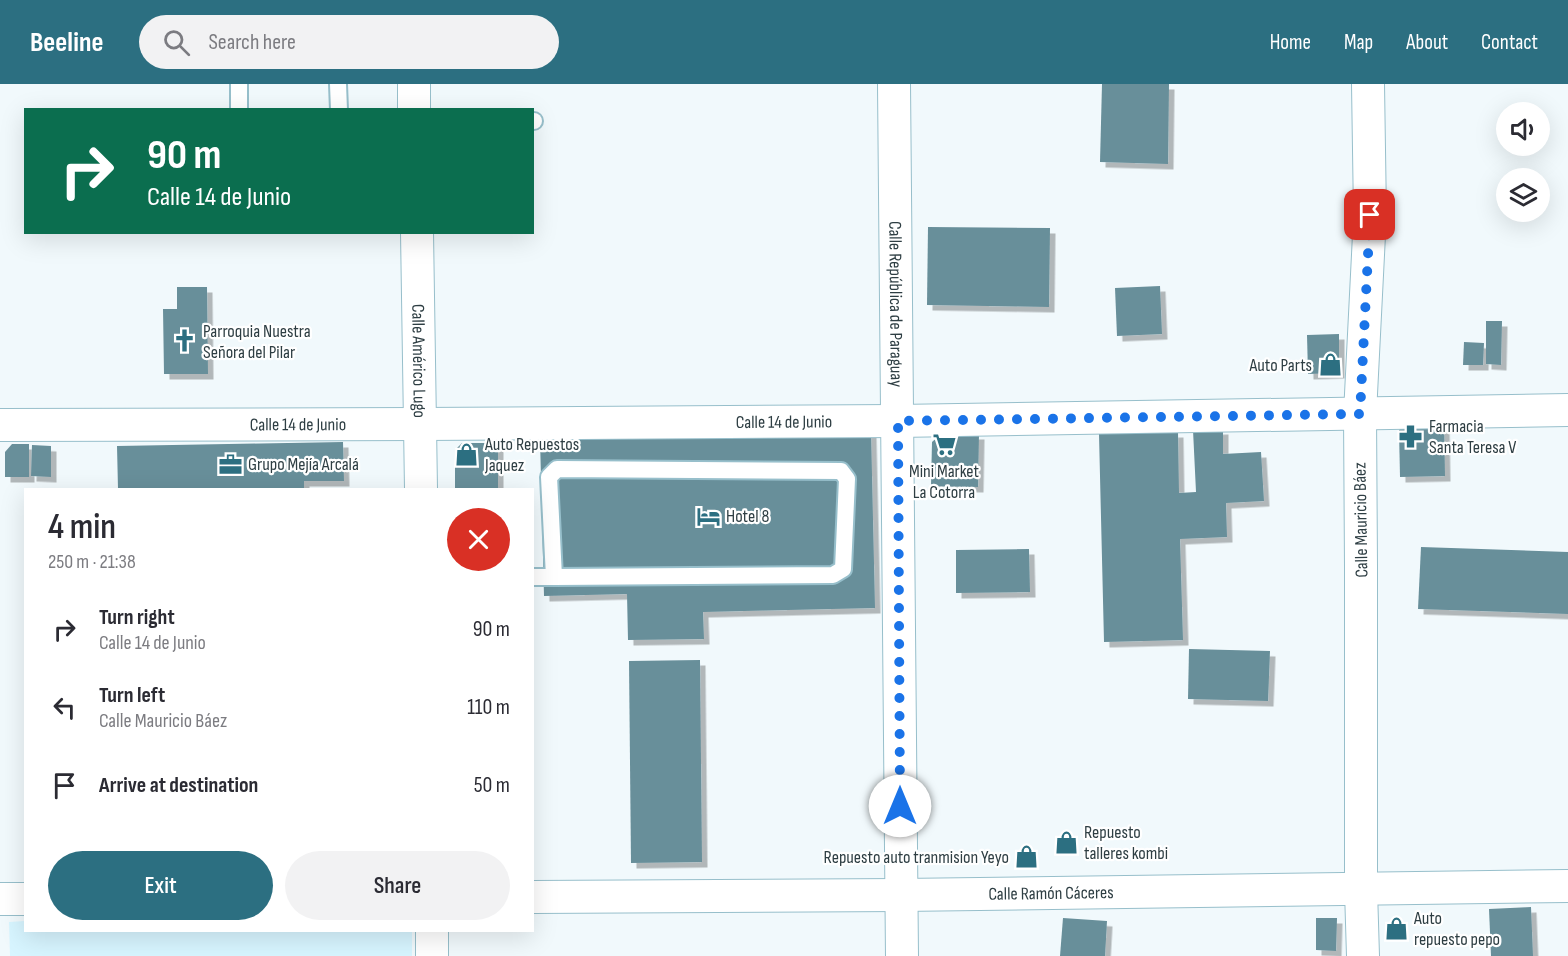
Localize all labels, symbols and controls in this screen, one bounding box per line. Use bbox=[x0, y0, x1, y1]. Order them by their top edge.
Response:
search box bbox=[139, 15, 559, 69]
text: Beeline bbox=[30, 26, 103, 59]
icon: search bbox=[160, 26, 193, 59]
text: Search here bbox=[208, 29, 296, 56]
text: Home bbox=[1270, 30, 1311, 55]
text: Map bbox=[1344, 30, 1373, 55]
text: About bbox=[1406, 30, 1448, 55]
text: Contact bbox=[1481, 30, 1538, 55]
map controls bbox=[1496, 102, 1550, 222]
button: sound bbox=[1496, 102, 1550, 156]
text: 90 m bbox=[147, 130, 221, 181]
icon: right bbox=[48, 132, 126, 210]
button: layers bbox=[1496, 168, 1550, 222]
text: Calle 14 de Junio bbox=[147, 181, 291, 213]
pin bbox=[1344, 189, 1395, 240]
icon: arrive bbox=[1353, 198, 1386, 231]
street label: Calle República de Paraguay bbox=[885, 221, 907, 387]
street label: Calle Américo Lugo bbox=[408, 304, 430, 418]
place label: Parroquia Nuestra Señora del Pilar bbox=[203, 321, 311, 363]
church icon: Parroquia Nuestra Señora del Pilar bbox=[172, 328, 198, 354]
shop icon: Auto Parts bbox=[1317, 352, 1343, 378]
place label: Auto Parts bbox=[1249, 355, 1312, 376]
street label: Calle 14 de Junio bbox=[736, 411, 832, 433]
street label: Calle 14 de Junio bbox=[250, 414, 346, 435]
place label: Farmacia Santa Teresa V bbox=[1429, 416, 1516, 458]
pharmacy icon: Farmacia Santa Teresa V bbox=[1398, 423, 1424, 449]
supermarket icon: Mini Market La Cotorra bbox=[931, 432, 957, 458]
place label: Auto Repuestos Jaquez bbox=[484, 434, 579, 476]
shop icon: Auto Repuestos Jaquez bbox=[454, 441, 480, 467]
office icon: Grupo Mejía Arcalá bbox=[217, 451, 243, 477]
place label: Grupo Mejía Arcalá bbox=[248, 454, 359, 475]
place label: Mini Market La Cotorra bbox=[909, 461, 980, 503]
street label: Calle Mauricio Báez bbox=[1349, 462, 1373, 578]
hotel icon: Hotel 8 bbox=[695, 503, 721, 529]
text: 4 min bbox=[48, 506, 116, 549]
place label: Hotel 8 bbox=[726, 506, 769, 527]
button: close bbox=[447, 508, 510, 571]
text: 250 m · 21:38 bbox=[48, 550, 136, 574]
text: Turn right bbox=[99, 604, 175, 631]
icon: right bbox=[48, 613, 81, 646]
text: 90 m bbox=[473, 616, 510, 643]
text: Calle 14 de Junio bbox=[99, 631, 206, 655]
text: Turn left bbox=[99, 682, 165, 709]
icon: left bbox=[48, 691, 81, 724]
text: 110 m bbox=[467, 694, 510, 721]
text: Calle Mauricio Báez bbox=[99, 709, 227, 733]
icon: arrive bbox=[48, 769, 81, 802]
text: Arrive at destination bbox=[99, 772, 258, 799]
text: 50 m bbox=[474, 772, 510, 799]
position arrow bbox=[868, 774, 932, 838]
place label: Repuesto talleres kombi bbox=[1084, 822, 1168, 864]
shop icon: Repuesto talleres kombi bbox=[1053, 829, 1079, 855]
shop icon: Repuesto auto tranmision Yeyo bbox=[1014, 844, 1040, 870]
place label: Repuesto auto tranmision Yeyo bbox=[824, 847, 1009, 868]
button: Exit bbox=[48, 851, 273, 920]
button: Share bbox=[285, 851, 510, 920]
street label: Calle Ramón Cáceres bbox=[988, 882, 1114, 904]
place label: Auto repuesto pepo bbox=[1413, 908, 1500, 950]
shop icon: Auto repuesto pepo bbox=[1383, 915, 1409, 941]

